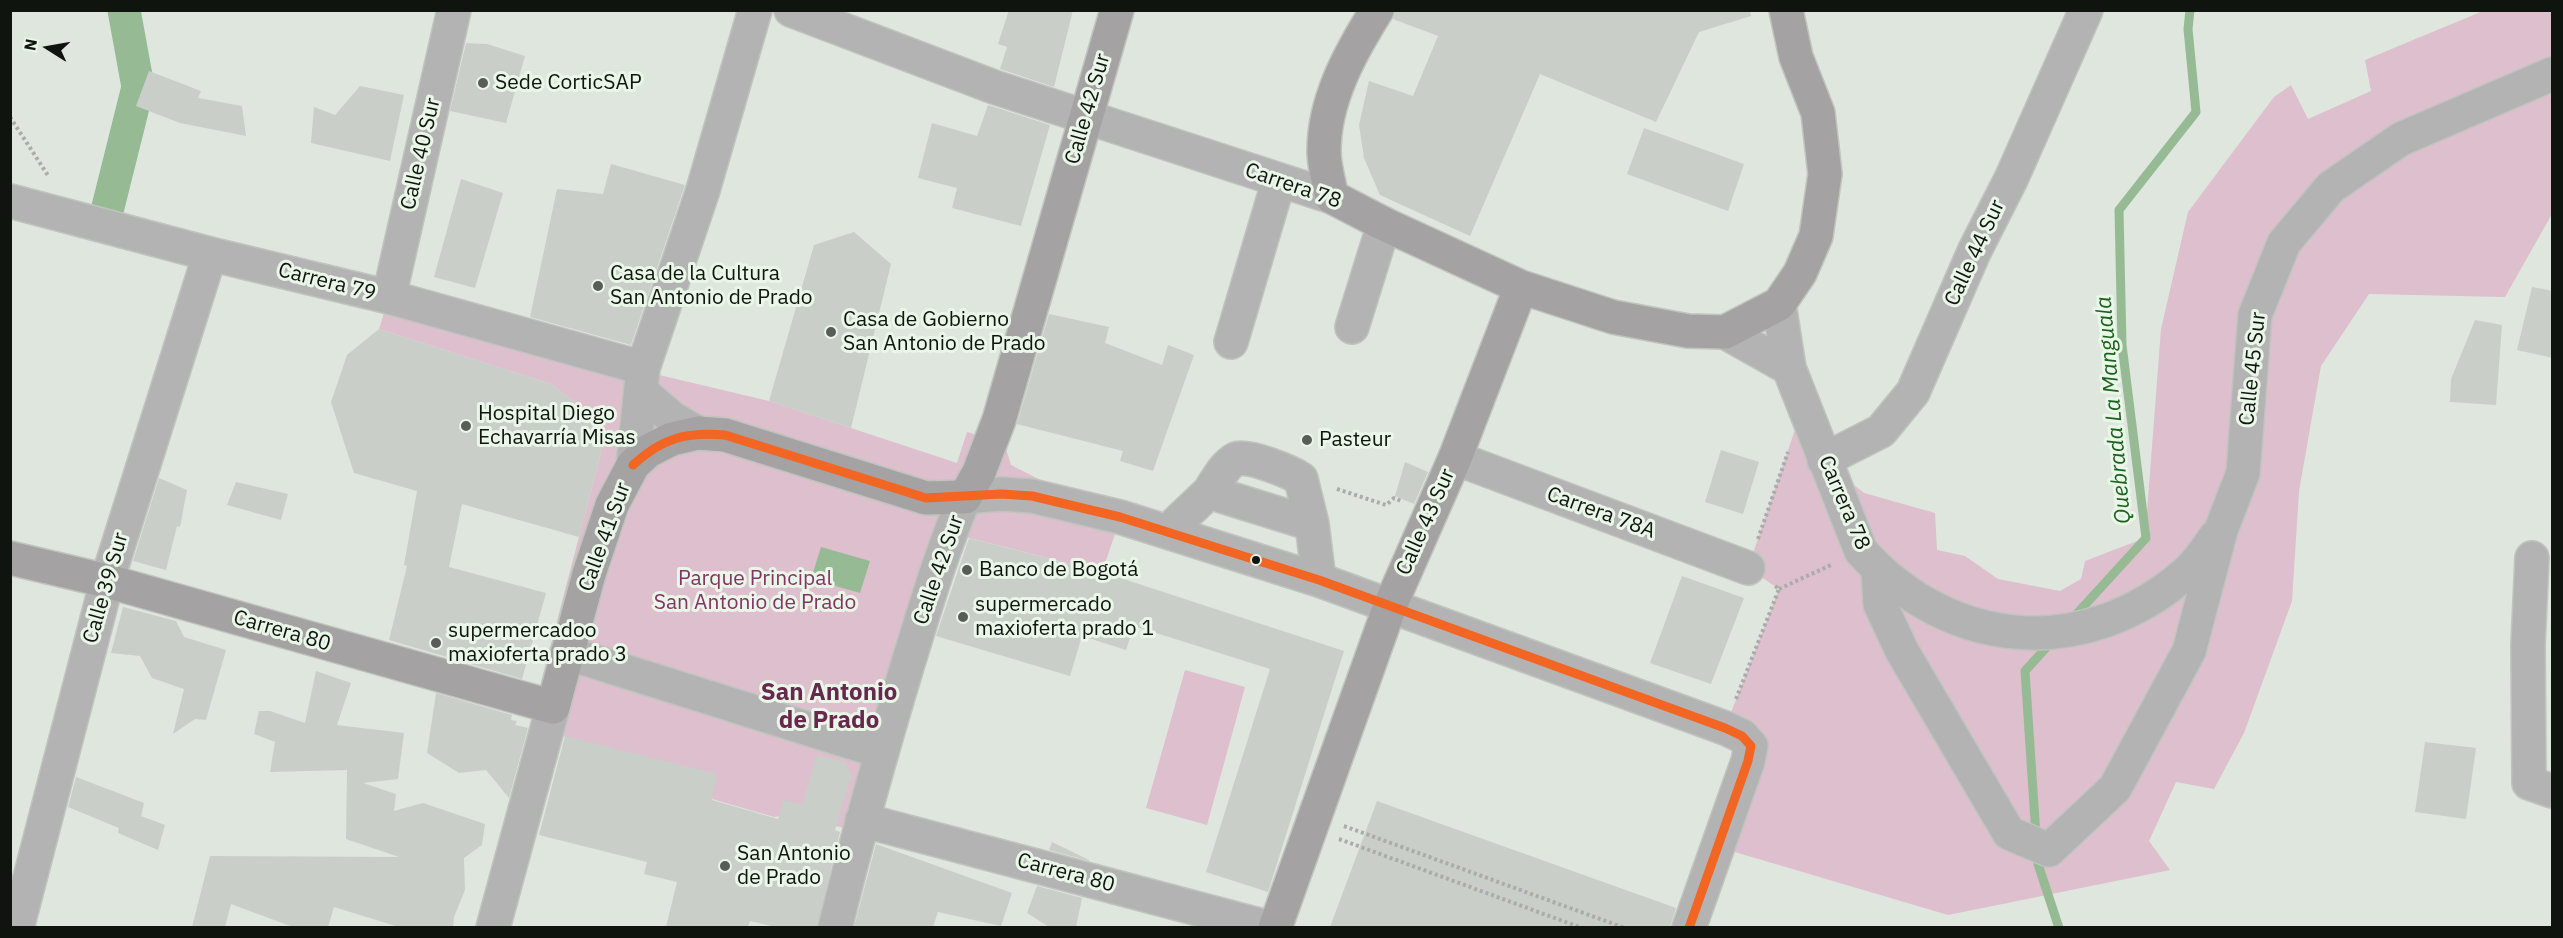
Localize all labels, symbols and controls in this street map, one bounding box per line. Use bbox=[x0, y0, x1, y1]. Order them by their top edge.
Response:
north arrow bbox=[18, 18, 78, 78]
text: N bbox=[19, 37, 41, 52]
street label: Calle 42 Sur bbox=[1060, 51, 1116, 167]
place label: Sede CorticSAP bbox=[495, 70, 642, 96]
marker: Sede CorticSAP bbox=[476, 76, 490, 90]
street label: Calle 40 Sur bbox=[396, 96, 446, 212]
street label: Carrera 78 bbox=[1242, 158, 1344, 214]
street label: Calle 44 Sur bbox=[1939, 196, 2011, 310]
street label: Carrera 79 bbox=[275, 258, 379, 306]
place label: Casa de la Cultura San Antonio de Prado bbox=[610, 261, 813, 311]
marker: Casa de la Cultura San Antonio de Prado bbox=[591, 279, 605, 293]
water label: Quebrada La Manguala bbox=[2091, 295, 2137, 525]
place label: Casa de Gobierno San Antonio de Prado bbox=[843, 307, 1046, 357]
street label: Calle 45 Sur bbox=[2235, 311, 2271, 427]
marker: Casa de Gobierno San Antonio de Prado bbox=[824, 325, 838, 339]
place label: Hospital Diego Echavarría Misas bbox=[478, 401, 636, 451]
marker: Hospital Diego Echavarría Misas bbox=[459, 419, 473, 433]
place label: Pasteur bbox=[1319, 427, 1391, 453]
marker: Pasteur bbox=[1300, 433, 1314, 447]
street label: Carrera 78 bbox=[1813, 452, 1875, 554]
street label: Calle 43 Sur bbox=[1391, 465, 1461, 579]
street label: Calle 41 Sur bbox=[574, 479, 636, 595]
street label: Carrera 78A bbox=[1543, 482, 1659, 544]
street label: Calle 42 Sur bbox=[909, 512, 969, 628]
street label: Calle 39 Sur bbox=[78, 530, 134, 646]
unlabelled marker bbox=[1250, 554, 1262, 566]
place label: Banco de Bogotá bbox=[979, 557, 1138, 583]
marker: Banco de Bogotá bbox=[960, 563, 974, 577]
park label: Parque Principal San Antonio de Prado bbox=[654, 566, 856, 616]
place label: supermercado maxioferta prado 1 bbox=[975, 592, 1154, 642]
street label: Carrera 80 bbox=[230, 605, 334, 657]
marker: supermercado maxioferta prado 1 bbox=[956, 610, 970, 624]
place label: supermercadoo maxioferta prado 3 bbox=[448, 618, 627, 668]
marker: supermercadoo maxioferta prado 3 bbox=[429, 636, 443, 650]
district label: San Antonio de Prado bbox=[761, 679, 897, 735]
place label: San Antonio de Prado bbox=[737, 841, 851, 891]
street label: Carrera 80 bbox=[1014, 848, 1118, 898]
marker: San Antonio de Prado bbox=[718, 859, 732, 873]

